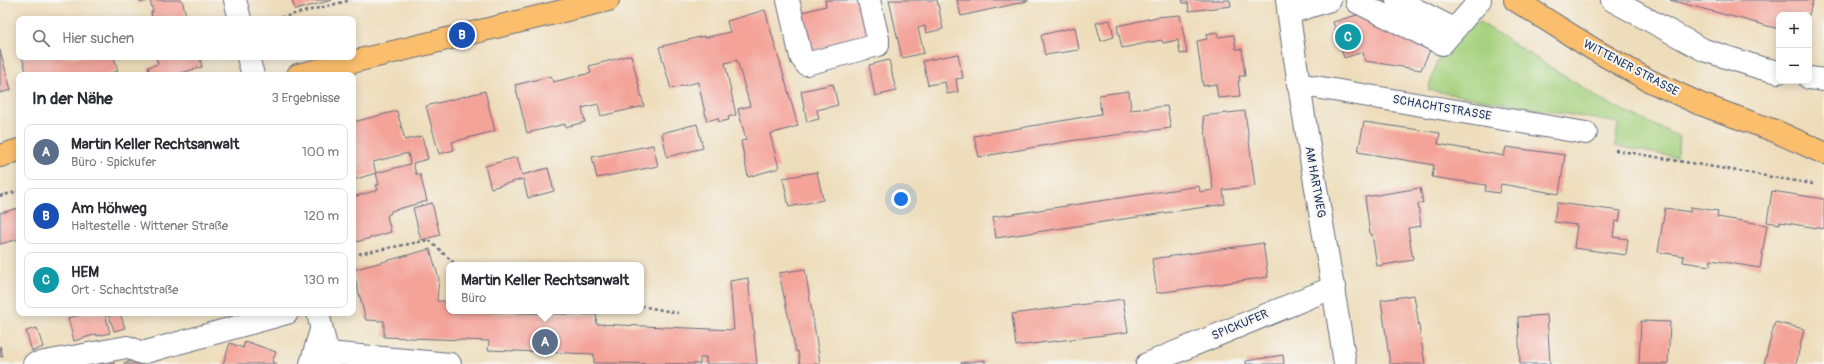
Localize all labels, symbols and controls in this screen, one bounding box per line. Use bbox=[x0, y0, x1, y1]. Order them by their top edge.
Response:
map controls bbox=[1776, 12, 1812, 84]
button: + bbox=[1776, 12, 1812, 48]
search box bbox=[16, 16, 356, 60]
pin: B bbox=[449, 20, 475, 50]
pin: C bbox=[1335, 22, 1361, 52]
icon: search bbox=[30, 27, 52, 49]
text: Hier suchen bbox=[62, 29, 134, 48]
street label: WITTENER STRASSE bbox=[1581, 37, 1681, 99]
button: − bbox=[1776, 48, 1812, 84]
text: In der Nähe bbox=[32, 88, 113, 109]
text: 3 Ergebnisse bbox=[271, 90, 340, 106]
street label: SCHACHTSTRASSE bbox=[1391, 92, 1493, 124]
text: Martin Keller Rechtsanwalt bbox=[71, 135, 239, 154]
text: A bbox=[42, 144, 50, 160]
text: 100 m bbox=[302, 144, 339, 160]
street label: AM HARTWEG bbox=[1301, 145, 1329, 219]
text: Büro · Spickufer bbox=[71, 154, 156, 170]
your location bbox=[891, 189, 911, 209]
text: Am Höhweg bbox=[71, 199, 147, 218]
text: B bbox=[42, 208, 50, 224]
text: 120 m bbox=[303, 208, 339, 224]
text: Haltestelle · Wittener Straße bbox=[71, 218, 228, 234]
popup bbox=[446, 262, 644, 314]
text: HEM bbox=[71, 263, 99, 282]
text: Martin Keller Rechtsanwalt bbox=[461, 271, 629, 290]
text: C bbox=[42, 272, 50, 288]
text: 130 m bbox=[303, 272, 339, 288]
text: Ort · Schachtstraße bbox=[71, 282, 178, 298]
text: Büro bbox=[461, 290, 486, 306]
street label: SPICKUFER bbox=[1209, 306, 1271, 344]
pin: A bbox=[532, 327, 558, 357]

